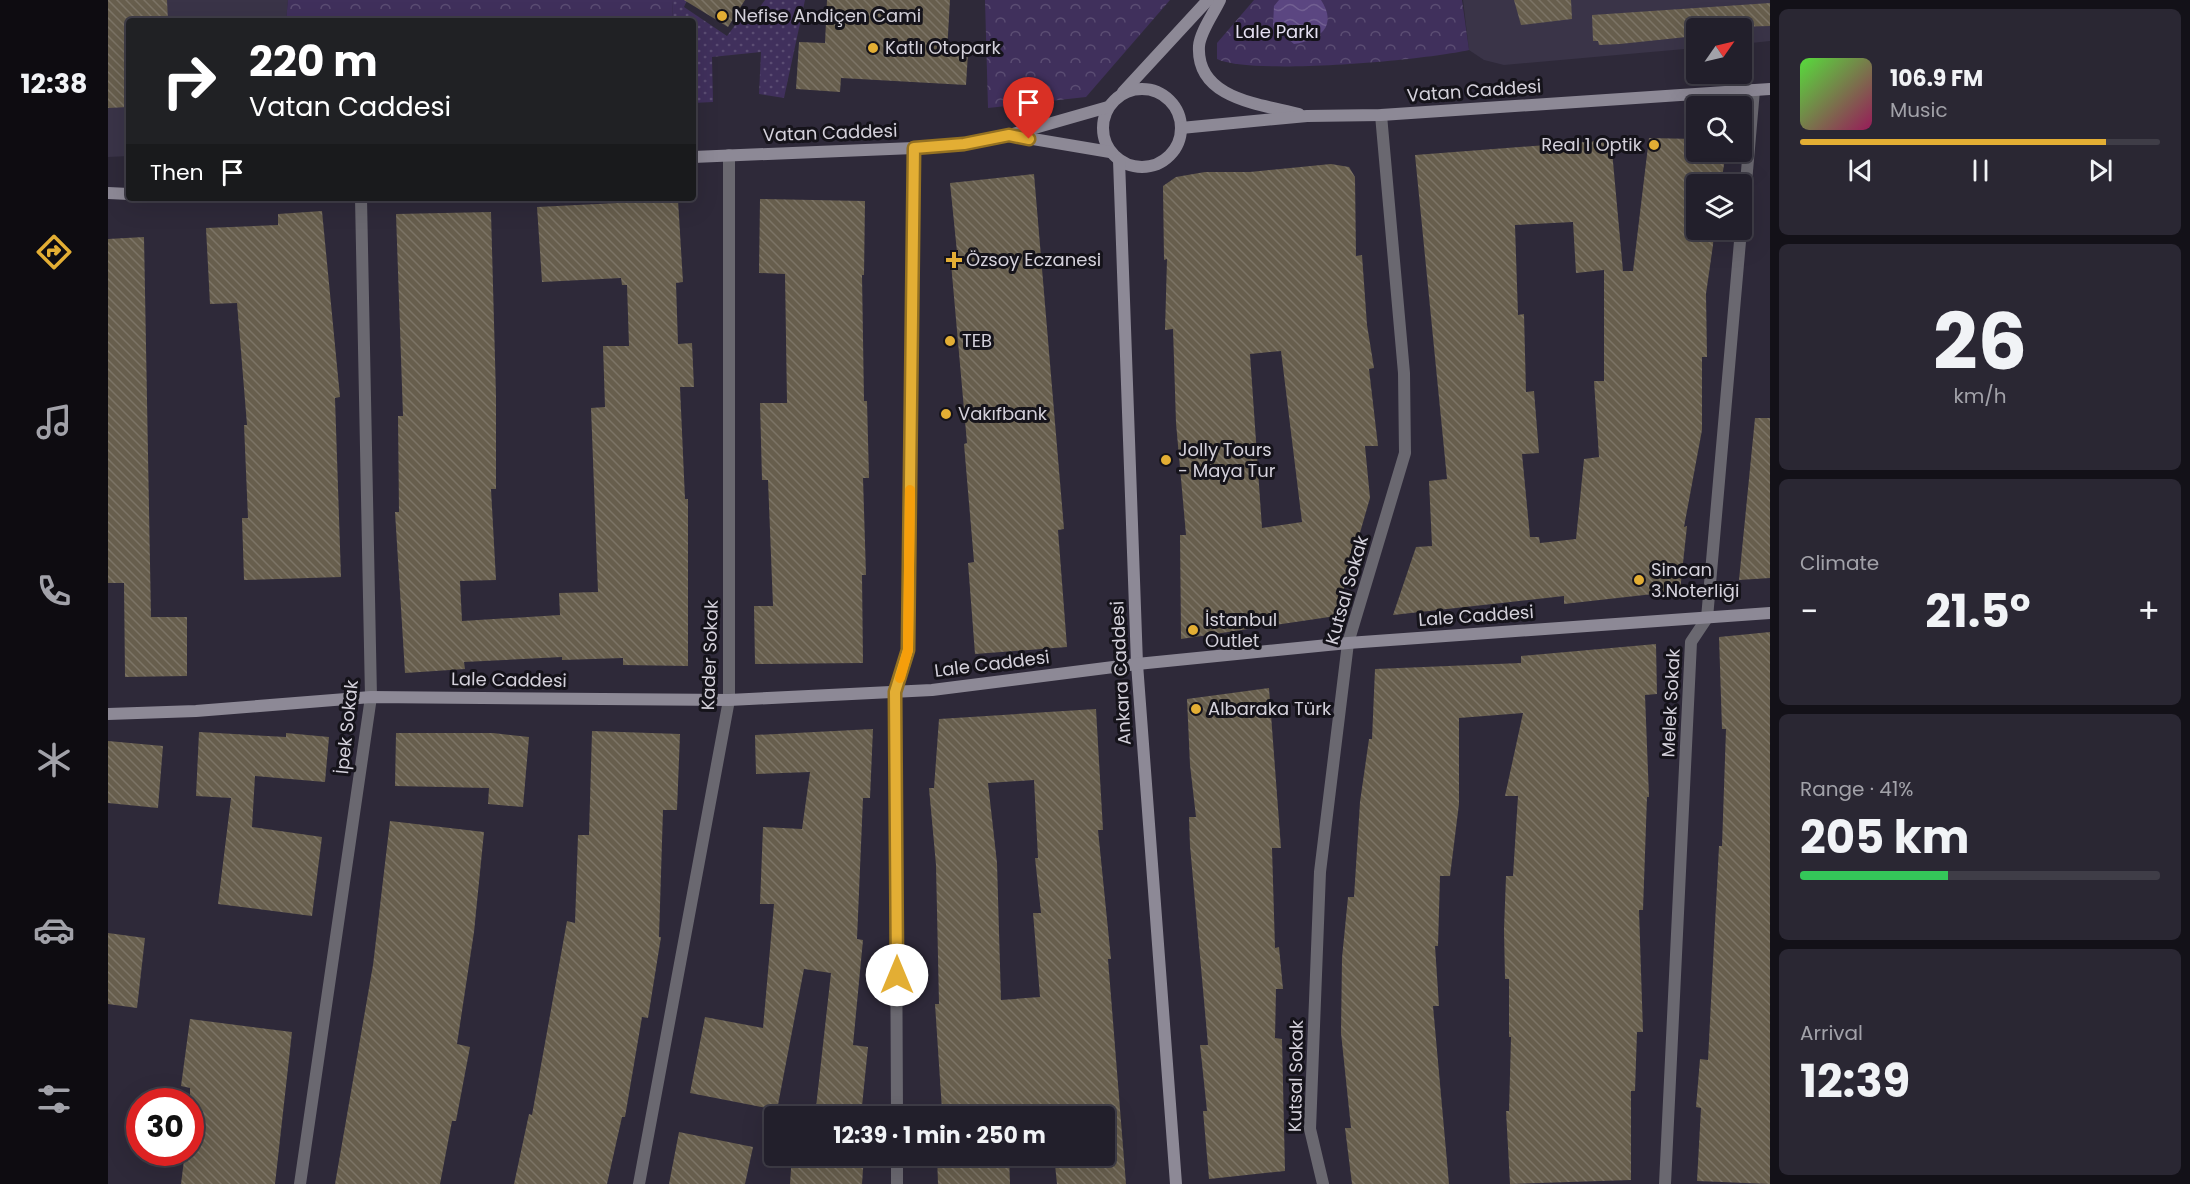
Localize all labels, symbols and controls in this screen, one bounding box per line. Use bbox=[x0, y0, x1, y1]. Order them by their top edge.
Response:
place label: Nefise Andiçen Cami bbox=[734, 3, 921, 28]
marker: Nefise Andiçen Cami bbox=[715, 9, 729, 23]
north arrow bbox=[1686, 18, 1752, 84]
map controls bbox=[1686, 18, 1752, 240]
park label: Lale Parkı bbox=[1235, 19, 1319, 44]
text: 220 m bbox=[249, 32, 378, 91]
place label: Katlı Otopark bbox=[885, 35, 1001, 60]
marker: Katlı Otopark bbox=[866, 41, 880, 55]
icon: right bbox=[150, 42, 228, 120]
text: 106.9 FM bbox=[1890, 63, 1983, 94]
text: 12:38 bbox=[20, 65, 88, 102]
street label: Vatan Caddesi bbox=[1406, 73, 1542, 108]
pin bbox=[1003, 77, 1054, 139]
icon: arrive bbox=[1012, 86, 1045, 119]
text: Vatan Caddesi bbox=[249, 88, 451, 125]
button: search bbox=[1686, 96, 1752, 162]
text: Music bbox=[1890, 96, 1948, 124]
street label: Vatan Caddesi bbox=[762, 118, 898, 147]
place label: Real 1 Optik bbox=[1541, 132, 1643, 157]
marker: Real 1 Optik bbox=[1647, 138, 1661, 152]
icon: previous bbox=[1844, 154, 1877, 187]
icon: pause bbox=[1964, 154, 1997, 187]
icon: next bbox=[2084, 154, 2117, 187]
icon: arrive bbox=[216, 156, 249, 189]
text: Then bbox=[150, 157, 204, 188]
button: layers bbox=[1686, 174, 1752, 240]
icon: directions bbox=[33, 231, 75, 273]
place label: Özsoy Eczanesi bbox=[966, 247, 1101, 272]
marker: Özsoy Eczanesi bbox=[947, 253, 961, 267]
text: 26 bbox=[1933, 287, 2027, 396]
place label: TEB bbox=[962, 328, 992, 353]
marker: TEB bbox=[943, 334, 957, 348]
text: km/h bbox=[1953, 382, 2007, 410]
icon: music bbox=[33, 401, 75, 443]
place label: Vakıfbank bbox=[958, 401, 1048, 426]
marker: Vakıfbank bbox=[939, 407, 953, 421]
place label: Jolly Tours - Maya Tur bbox=[1178, 437, 1276, 483]
marker: Jolly Tours - Maya Tur bbox=[1159, 453, 1173, 467]
street label: Kutsal Sokak bbox=[1319, 532, 1374, 647]
text: Climate bbox=[1800, 549, 1879, 577]
place label: Sincan 3.Noterliği bbox=[1651, 557, 1739, 603]
icon: phone bbox=[33, 570, 75, 612]
marker: Sincan 3.Noterliği bbox=[1632, 573, 1646, 587]
text: 21.5° bbox=[1925, 580, 2031, 643]
text: − bbox=[1800, 588, 1818, 635]
text: + bbox=[2137, 588, 2160, 635]
street label: Kader Sokak bbox=[695, 599, 724, 711]
street label: Lale Caddesi bbox=[1417, 599, 1535, 632]
street label: Ankara Caddesi bbox=[1104, 600, 1137, 746]
place label: İstanbul Outlet bbox=[1205, 607, 1277, 653]
marker: İstanbul Outlet bbox=[1186, 623, 1200, 637]
street label: Lale Caddesi bbox=[933, 644, 1051, 683]
street label: Melek Sokak bbox=[1655, 647, 1686, 758]
street label: Lale Caddesi bbox=[451, 666, 567, 693]
street label: İpek Sokak bbox=[329, 678, 364, 775]
place label: Albaraka Türk bbox=[1208, 696, 1332, 721]
marker: Albaraka Türk bbox=[1189, 702, 1203, 716]
icon: climate bbox=[33, 739, 75, 781]
text: Range · 41% bbox=[1800, 775, 1913, 803]
text: 205 km bbox=[1800, 806, 1969, 869]
icon: car bbox=[33, 909, 75, 951]
position arrow bbox=[865, 943, 929, 1007]
street label: Kutsal Sokak bbox=[1282, 1019, 1309, 1132]
text: Arrival bbox=[1800, 1019, 1863, 1047]
text: 12:39 bbox=[1800, 1050, 1910, 1113]
icon: filters bbox=[33, 1078, 75, 1120]
speed limit sign: 30 bbox=[126, 1088, 204, 1166]
text: 12:39 · 1 min · 250 m bbox=[833, 1120, 1046, 1151]

